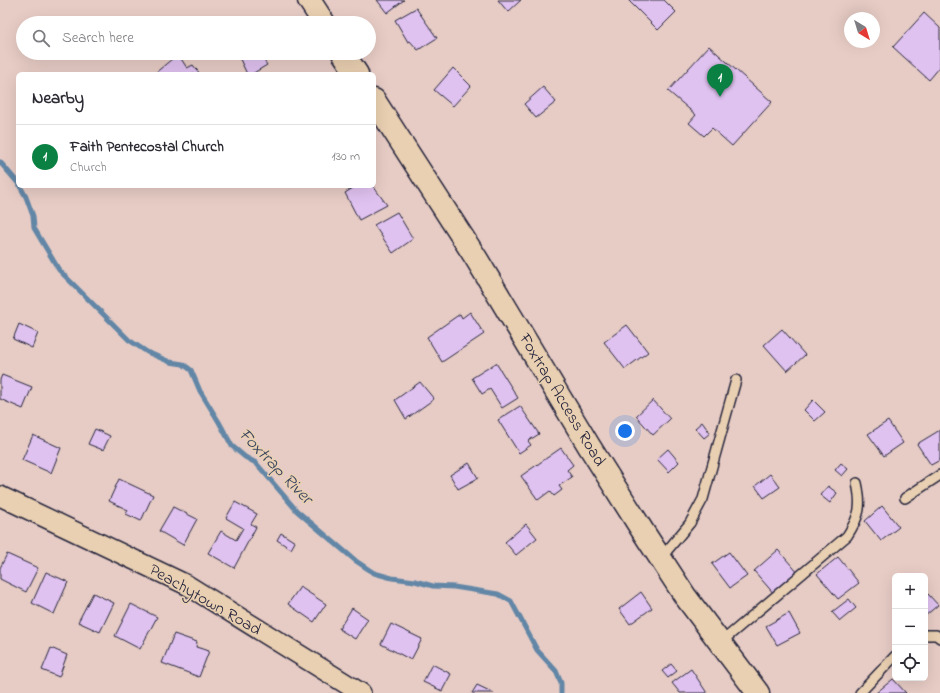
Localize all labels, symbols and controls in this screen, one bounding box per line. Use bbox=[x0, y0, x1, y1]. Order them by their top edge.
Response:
north arrow bbox=[844, 12, 880, 48]
search box bbox=[16, 16, 376, 60]
icon: search bbox=[30, 27, 52, 49]
text: Search here bbox=[62, 27, 134, 49]
pin: 1 bbox=[707, 64, 733, 97]
text: Nearby bbox=[32, 86, 84, 111]
text: Faith Pentecostal Church bbox=[70, 136, 224, 158]
text: 1 bbox=[43, 147, 47, 166]
text: 130 m bbox=[332, 147, 360, 166]
text: Church bbox=[70, 158, 107, 177]
street label: Foxtrap Access Road bbox=[512, 328, 612, 472]
your location bbox=[615, 421, 635, 441]
water label: Foxtrap River bbox=[232, 423, 320, 513]
street label: Peachytown Road bbox=[144, 558, 266, 643]
map controls bbox=[892, 573, 928, 681]
button: + bbox=[892, 573, 928, 609]
button: − bbox=[892, 609, 928, 645]
button: locate bbox=[892, 645, 928, 681]

